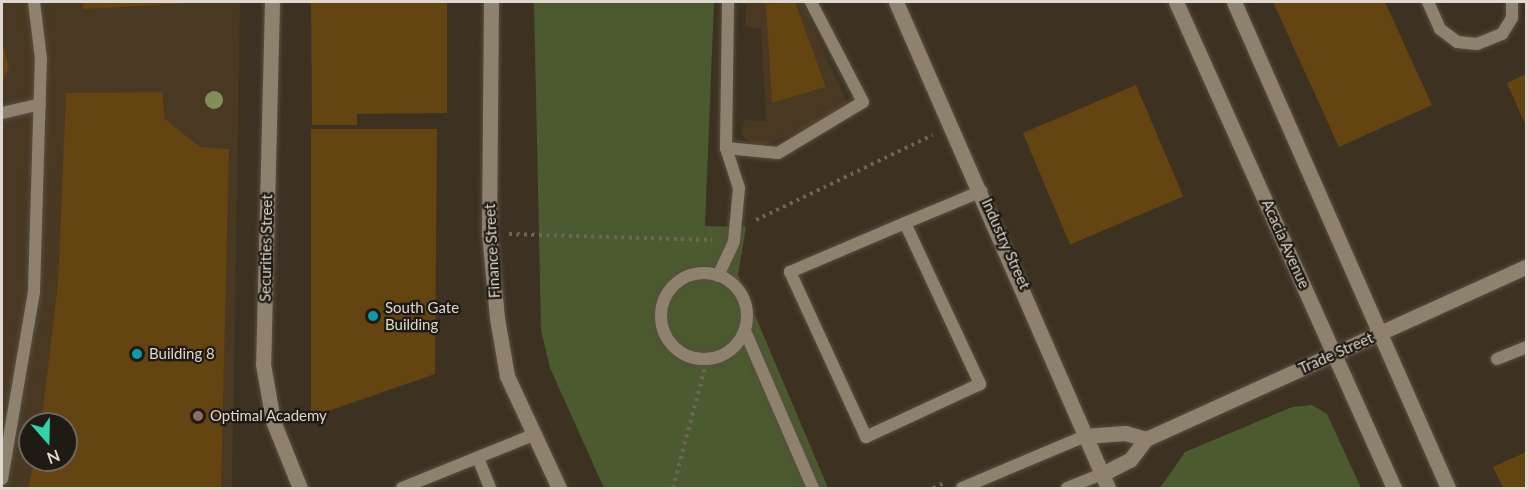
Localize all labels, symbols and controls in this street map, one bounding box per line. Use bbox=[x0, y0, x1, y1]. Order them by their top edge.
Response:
street label: Securities Street bbox=[256, 194, 276, 302]
street label: Industry Street bbox=[978, 196, 1034, 292]
street label: Acacia Avenue bbox=[1258, 196, 1314, 292]
street label: Finance Street bbox=[481, 203, 503, 299]
place label: South Gate Building bbox=[385, 298, 459, 333]
marker: South Gate Building bbox=[366, 309, 380, 323]
street label: Trade Street bbox=[1296, 329, 1376, 377]
place label: Building 8 bbox=[149, 345, 215, 363]
marker: Building 8 bbox=[130, 347, 144, 361]
place label: Optimal Academy bbox=[210, 407, 327, 425]
marker: Optimal Academy bbox=[191, 409, 205, 423]
north arrow bbox=[18, 412, 78, 472]
text: N bbox=[45, 446, 63, 469]

